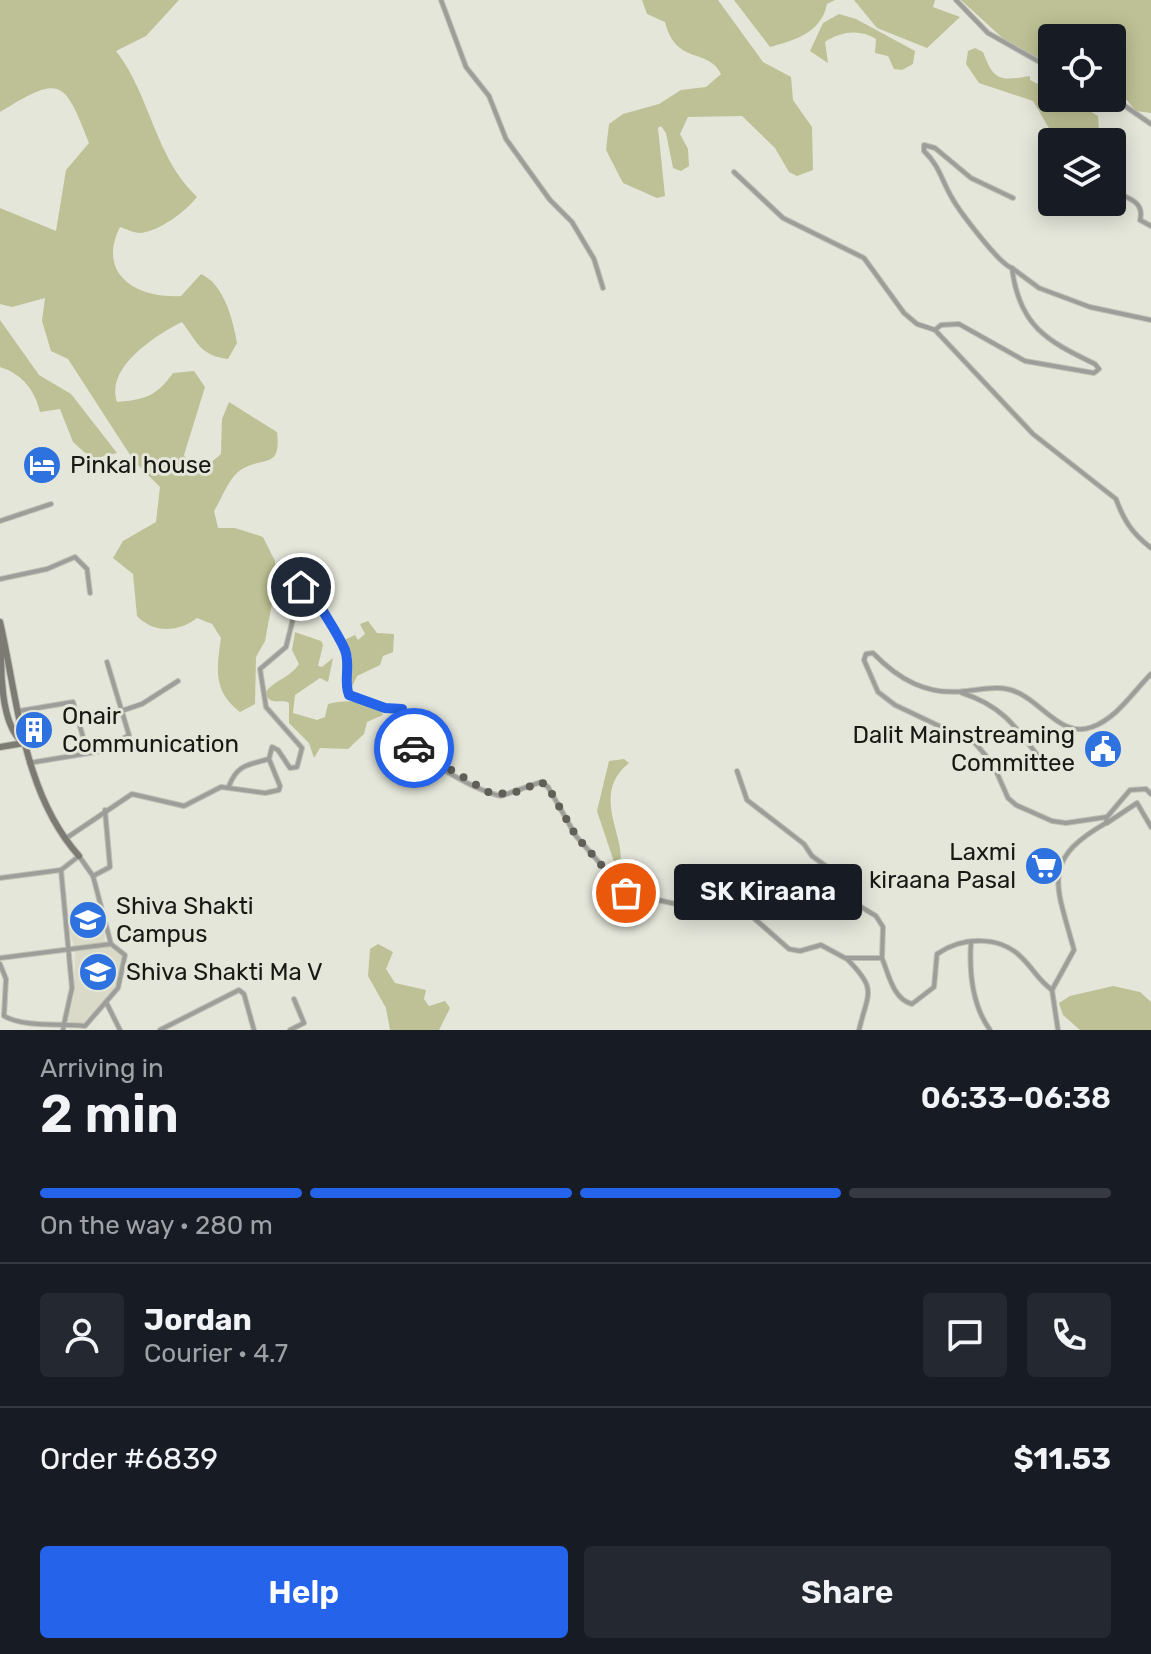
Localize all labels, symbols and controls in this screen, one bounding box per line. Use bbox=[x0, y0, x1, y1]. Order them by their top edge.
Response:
map controls bbox=[1038, 24, 1126, 216]
button: locate bbox=[1038, 24, 1126, 112]
button: layers bbox=[1038, 128, 1126, 216]
hotel icon: Pinkal house bbox=[21, 444, 63, 486]
place label: Pinkal house bbox=[70, 451, 211, 479]
pin bbox=[267, 553, 335, 621]
icon: home bbox=[279, 565, 323, 609]
place label: Onair Communication bbox=[62, 702, 239, 758]
courier bbox=[374, 708, 454, 788]
building icon: Onair Communication bbox=[13, 709, 55, 751]
place label: Dalit Mainstreaming Committee bbox=[852, 721, 1075, 777]
icon: car bbox=[392, 726, 436, 770]
public building icon: Dalit Mainstreaming Committee bbox=[1082, 728, 1124, 770]
place label: Laxmi kiraana Pasal bbox=[869, 838, 1016, 894]
supermarket icon: Laxmi kiraana Pasal bbox=[1023, 845, 1065, 887]
pin bbox=[592, 859, 660, 927]
callout: SK Kiraana bbox=[674, 865, 862, 921]
icon: bag bbox=[604, 871, 648, 915]
text: SK Kiraana bbox=[700, 876, 836, 907]
place label: Shiva Shakti Campus bbox=[116, 892, 254, 948]
school or university icon: Shiva Shakti Campus bbox=[67, 899, 109, 941]
school or university icon: Shiva Shakti Ma V bbox=[77, 951, 119, 993]
place label: Shiva Shakti Ma V bbox=[126, 958, 323, 986]
text: Arriving in bbox=[40, 1053, 164, 1084]
text: 06:33–06:38 bbox=[921, 1080, 1111, 1116]
text: 2 min bbox=[40, 1083, 179, 1145]
text: On the way · 280 m bbox=[40, 1210, 273, 1241]
button: person bbox=[40, 1293, 124, 1377]
button: chat bbox=[923, 1293, 1007, 1377]
button: phone bbox=[1027, 1293, 1111, 1377]
text: Jordan bbox=[144, 1302, 252, 1338]
text: Courier · 4.7 bbox=[144, 1338, 288, 1369]
text: Order #6839 bbox=[40, 1441, 218, 1477]
text: $11.53 bbox=[1013, 1441, 1111, 1477]
button: Help bbox=[40, 1546, 568, 1638]
button: Share bbox=[584, 1546, 1111, 1638]

